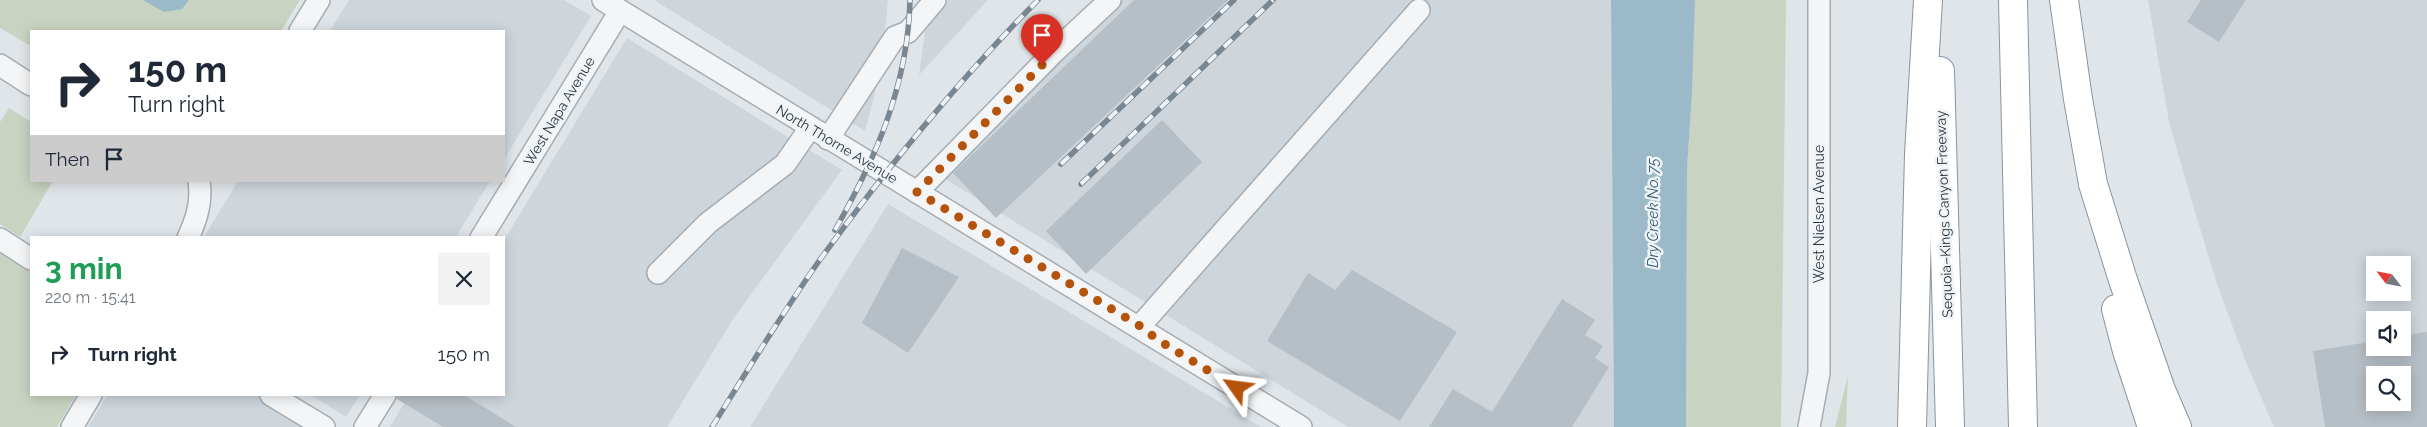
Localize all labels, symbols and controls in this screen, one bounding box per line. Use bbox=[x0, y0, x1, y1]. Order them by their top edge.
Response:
pin bbox=[1021, 14, 1063, 65]
icon: arrive bbox=[1028, 21, 1056, 49]
text: 150 m bbox=[128, 49, 227, 90]
icon: right bbox=[45, 50, 110, 115]
street label: West Napa Avenue bbox=[520, 54, 598, 168]
text: Turn right bbox=[128, 91, 225, 117]
street label: North Thorne Avenue bbox=[774, 101, 900, 187]
street label: Sequoia–Kings Canyon Freeway bbox=[1932, 110, 1956, 318]
icon: arrive bbox=[100, 145, 128, 173]
street label: West Nielsen Avenue bbox=[1811, 145, 1827, 283]
text: Then bbox=[45, 148, 90, 170]
water label: Dry Creek No. 75 bbox=[1644, 158, 1662, 268]
text: 3 min bbox=[45, 251, 123, 286]
button: close bbox=[438, 253, 490, 305]
north arrow bbox=[2366, 256, 2411, 301]
map controls bbox=[2366, 256, 2411, 411]
text: 220 m · 15:41 bbox=[45, 288, 136, 307]
button: sound bbox=[2366, 311, 2411, 356]
icon: right bbox=[45, 340, 73, 368]
text: Turn right bbox=[88, 343, 177, 365]
text: 150 m bbox=[438, 343, 490, 365]
position arrow bbox=[1210, 361, 1262, 413]
button: search bbox=[2366, 366, 2411, 411]

